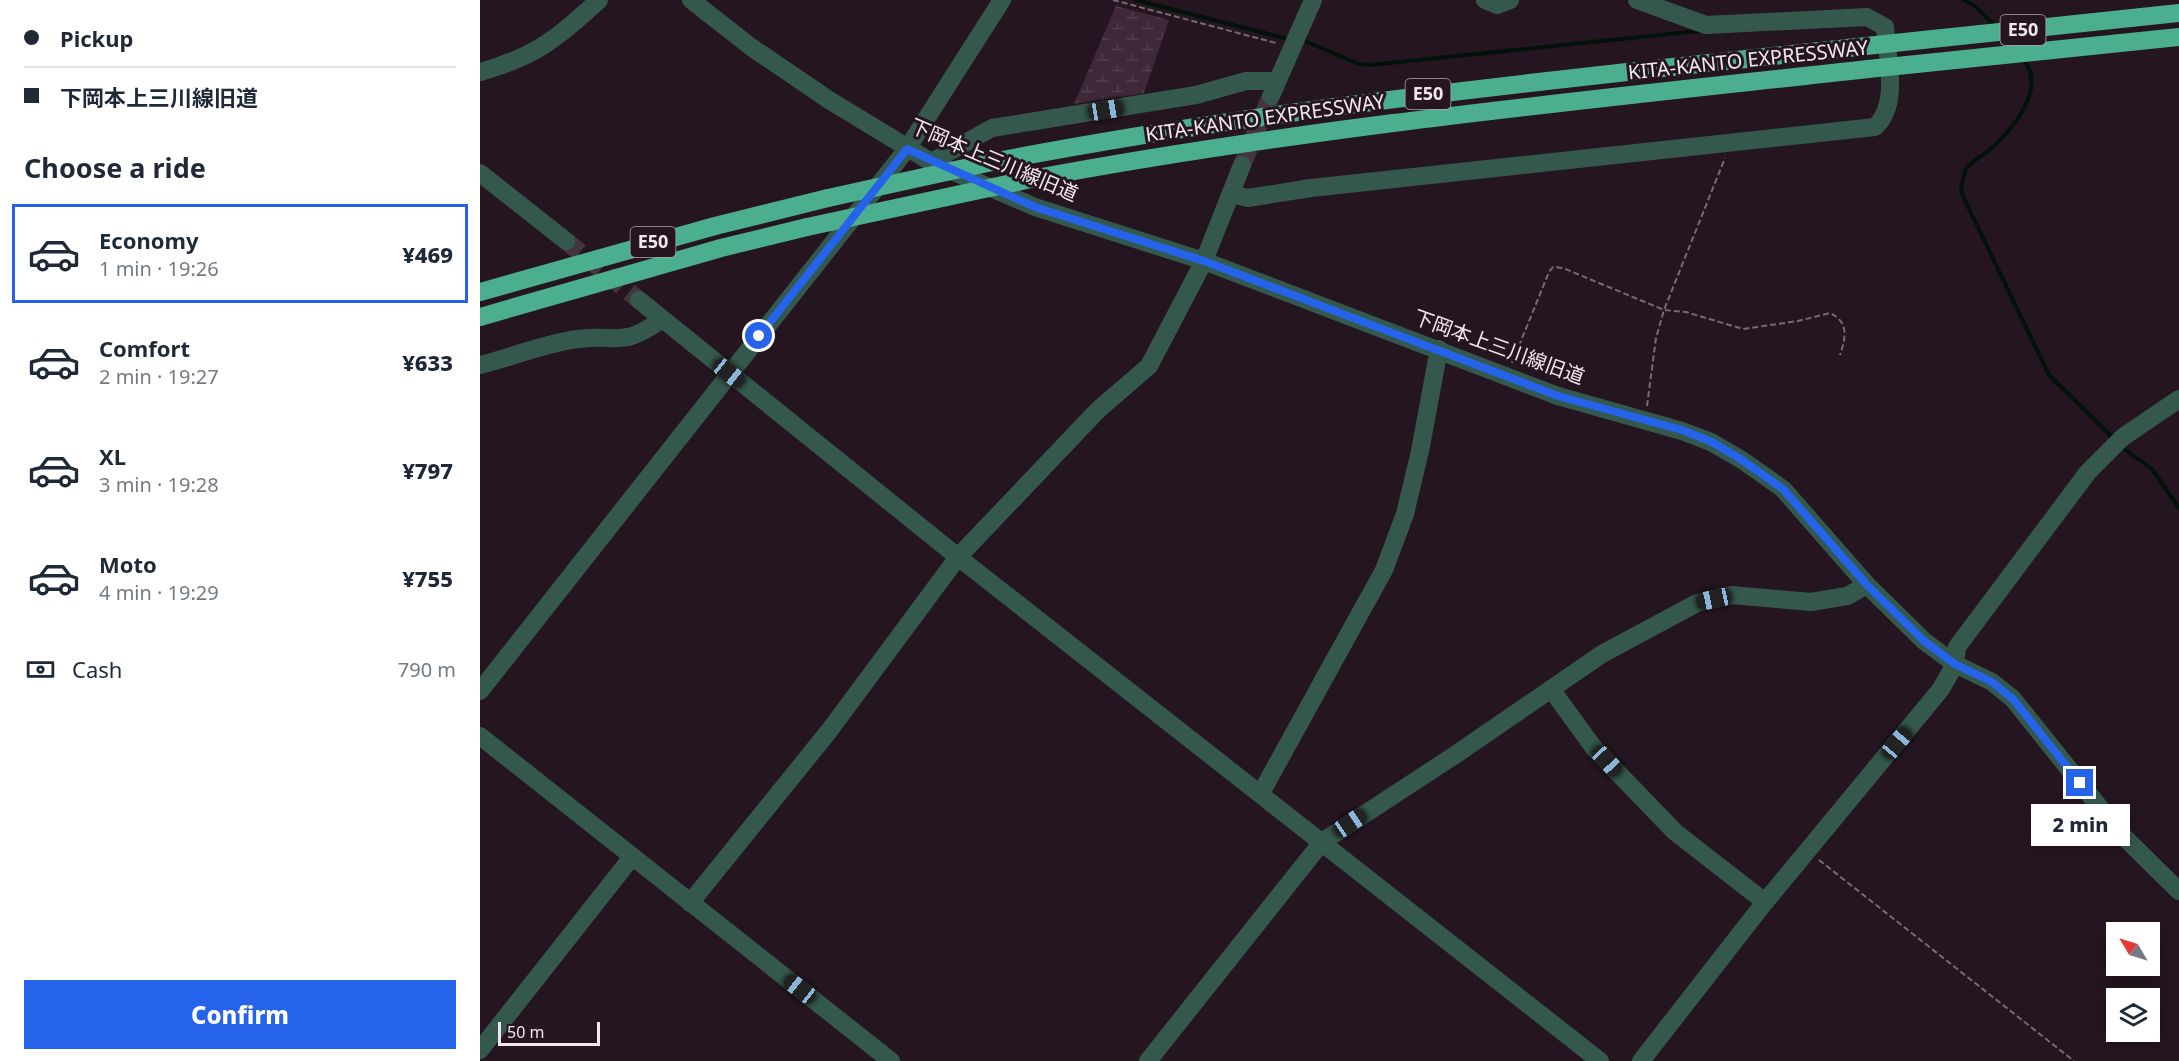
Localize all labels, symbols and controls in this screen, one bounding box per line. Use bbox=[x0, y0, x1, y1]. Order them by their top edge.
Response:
road number: E50 bbox=[2000, 15, 2046, 45]
text: Pickup bbox=[60, 23, 133, 53]
street label: KITA-KANTO EXPRESSWAY bbox=[1627, 33, 1870, 86]
road number: E50 bbox=[1406, 79, 1450, 109]
text: 下岡本上三川線旧道 bbox=[60, 82, 258, 112]
street label: KITA-KANTO EXPRESSWAY bbox=[1144, 87, 1387, 148]
car bbox=[1087, 98, 1125, 122]
street label: 下岡本上三川線旧道 bbox=[906, 112, 1082, 207]
text: Choose a ride bbox=[24, 149, 206, 186]
text: Economy bbox=[99, 225, 198, 255]
icon: car bbox=[27, 227, 81, 281]
road number: E50 bbox=[630, 227, 675, 257]
text: ¥469 bbox=[402, 239, 453, 269]
text: 1 min · 19:26 bbox=[99, 255, 219, 282]
street label: 下岡本上三川線旧道 bbox=[1410, 303, 1588, 390]
route start bbox=[745, 322, 772, 349]
text: Comfort bbox=[99, 333, 190, 363]
icon: car bbox=[27, 335, 81, 389]
text: ¥633 bbox=[402, 347, 453, 377]
car bbox=[709, 355, 749, 391]
text: 2 min · 19:27 bbox=[99, 363, 219, 390]
text: XL bbox=[99, 441, 126, 471]
icon: car bbox=[27, 443, 81, 497]
text: ¥797 bbox=[402, 455, 453, 485]
text: 3 min · 19:28 bbox=[99, 471, 219, 498]
text: Moto bbox=[99, 549, 157, 579]
icon: car bbox=[27, 551, 81, 605]
text: ¥755 bbox=[402, 563, 453, 593]
text: 4 min · 19:29 bbox=[99, 579, 219, 606]
car bbox=[1695, 586, 1733, 612]
icon: cash bbox=[24, 653, 57, 686]
text: Cash bbox=[72, 654, 122, 684]
text: 790 m bbox=[398, 656, 456, 683]
car bbox=[1879, 723, 1915, 763]
car bbox=[1588, 742, 1626, 780]
route end bbox=[2066, 769, 2093, 796]
callout: 2 min bbox=[2030, 804, 2130, 846]
car bbox=[1330, 805, 1370, 841]
text: 2 min bbox=[2053, 811, 2108, 838]
north arrow bbox=[2106, 922, 2160, 976]
map controls bbox=[2106, 922, 2160, 1042]
car bbox=[780, 971, 820, 1007]
button: Confirm bbox=[24, 980, 456, 1049]
button: layers bbox=[2106, 988, 2160, 1042]
scale bar bbox=[498, 1019, 600, 1046]
text: 50 m bbox=[507, 1021, 544, 1043]

